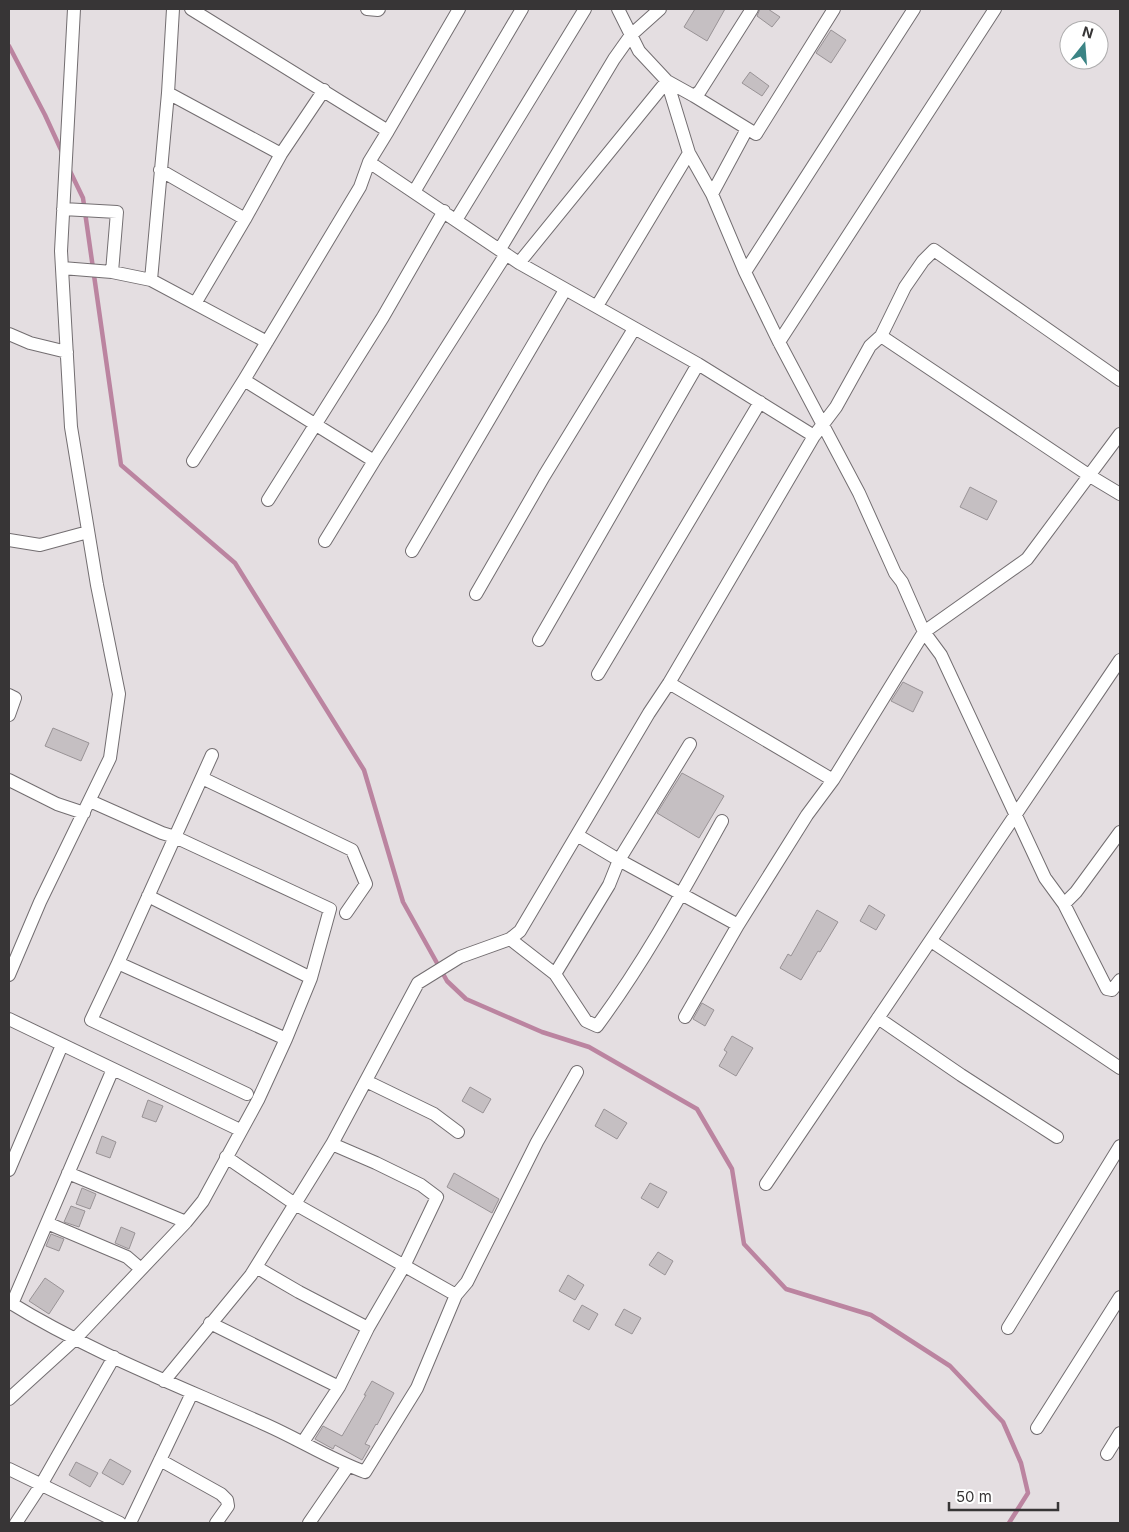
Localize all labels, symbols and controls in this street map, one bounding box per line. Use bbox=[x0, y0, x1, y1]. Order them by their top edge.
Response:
north arrow bbox=[1059, 20, 1109, 70]
text: N bbox=[1080, 22, 1096, 42]
scale bar bbox=[949, 1480, 1058, 1512]
text: 50 m bbox=[956, 1487, 992, 1506]

